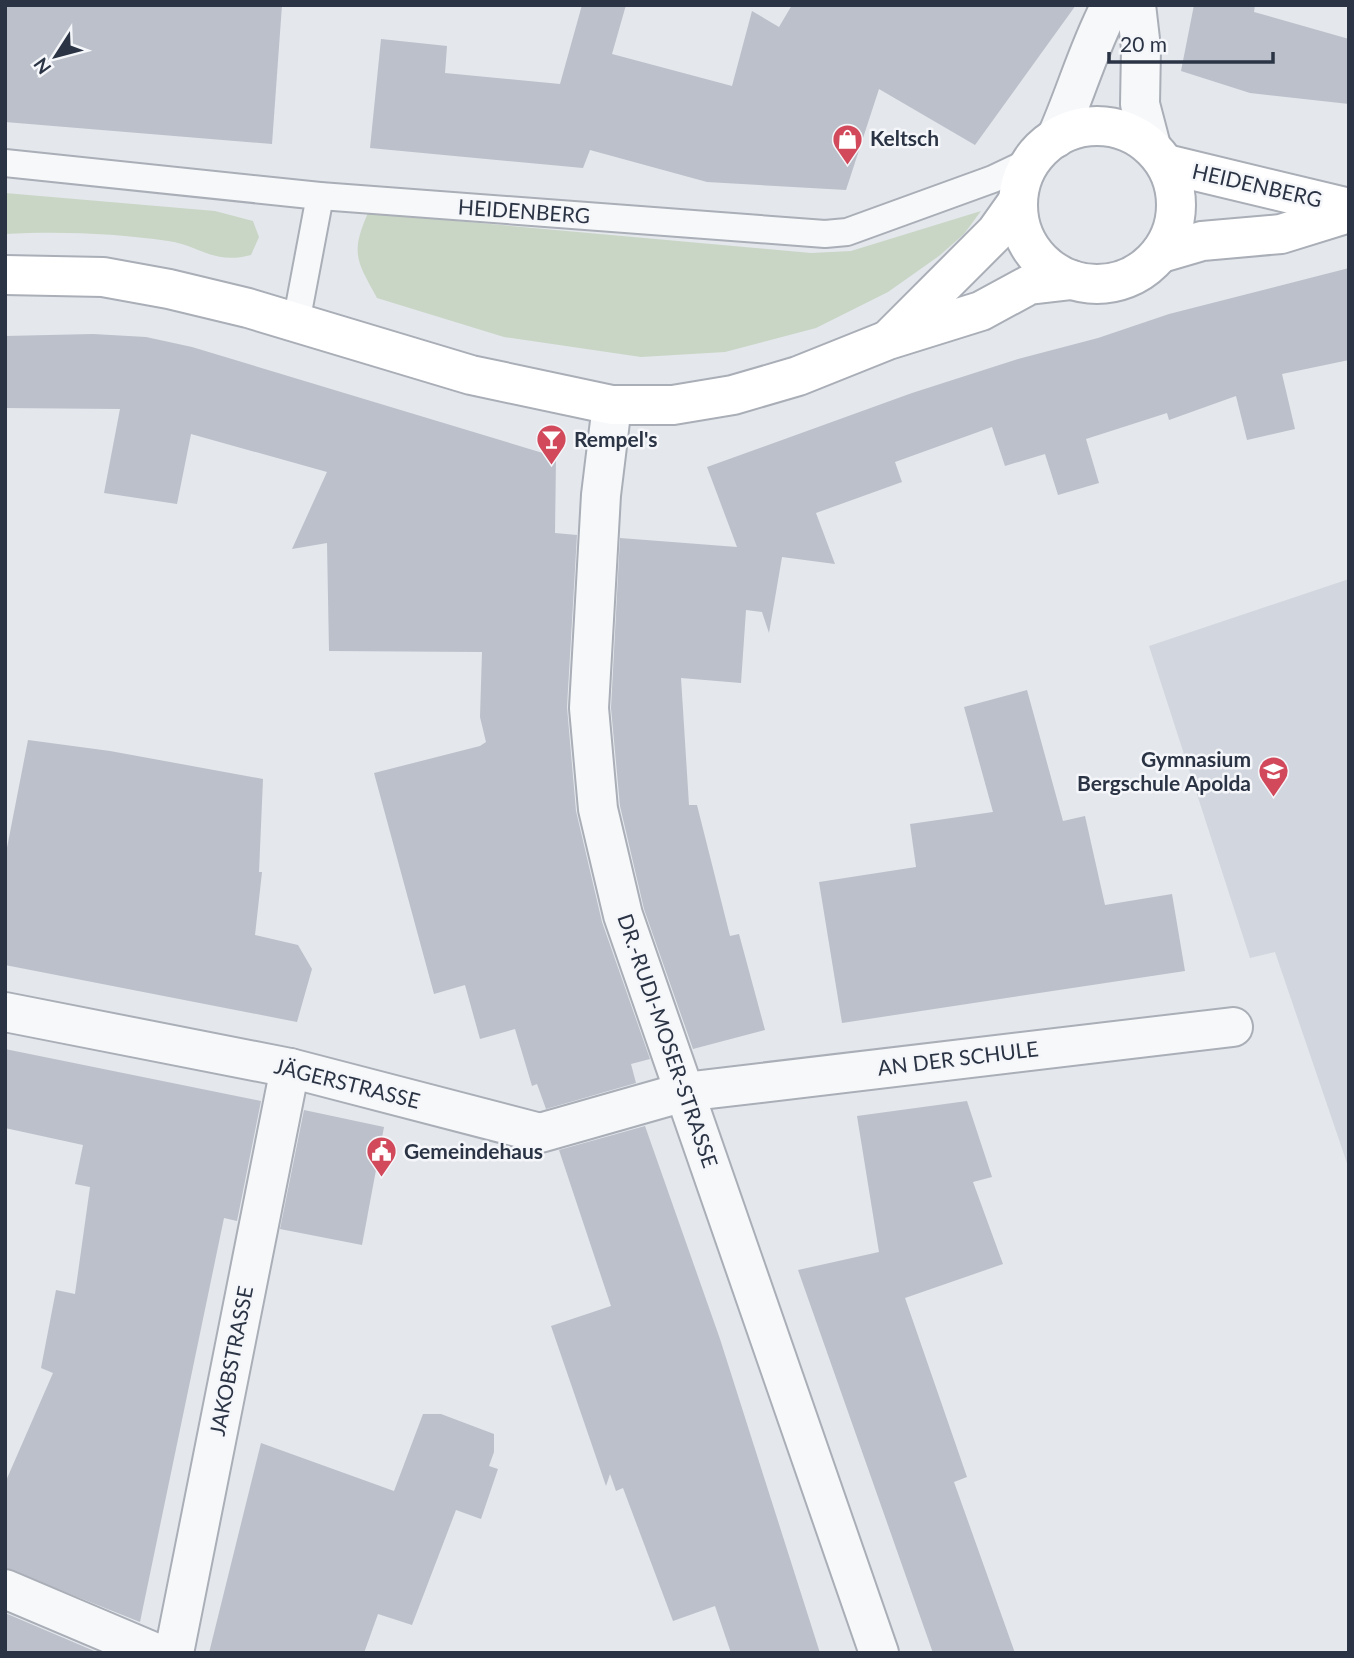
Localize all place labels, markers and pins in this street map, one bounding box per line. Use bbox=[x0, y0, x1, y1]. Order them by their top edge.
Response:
shop icon: Keltsch bbox=[830, 122, 864, 166]
place label: Keltsch bbox=[870, 125, 939, 150]
bar icon: Rempel's bbox=[534, 423, 568, 467]
place label: Rempel's bbox=[574, 426, 657, 451]
place label: Gymnasium Bergschule Apolda bbox=[1077, 746, 1251, 795]
school or university icon: Gymnasium Bergschule Apolda bbox=[1257, 755, 1291, 799]
public building icon: Gemeindehaus bbox=[364, 1135, 398, 1179]
place label: Gemeindehaus bbox=[404, 1138, 543, 1163]

